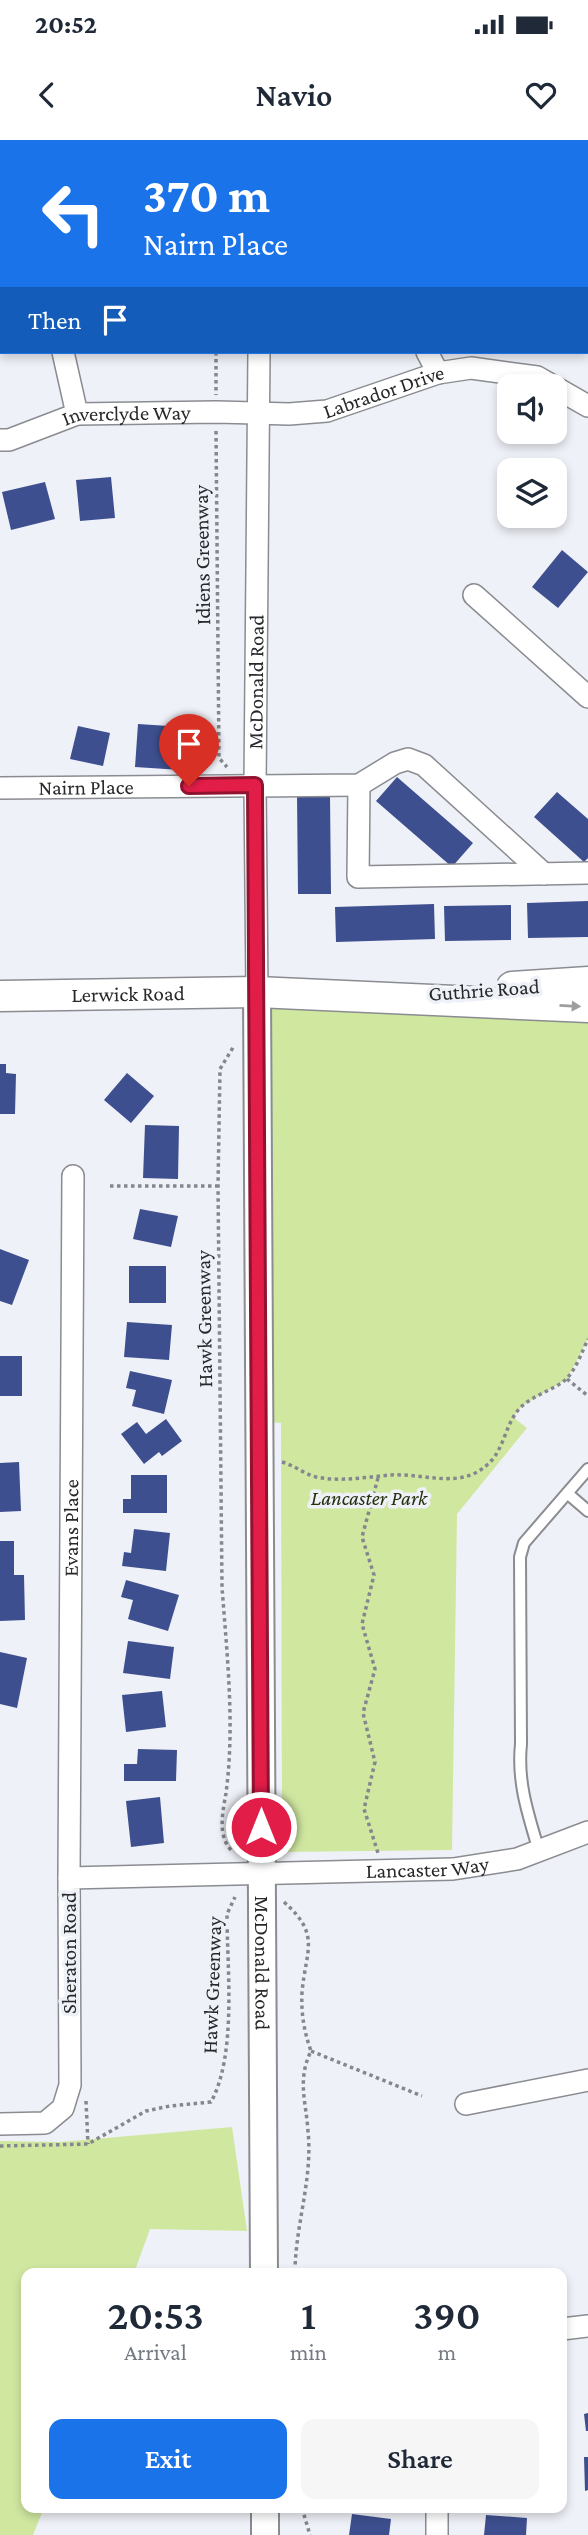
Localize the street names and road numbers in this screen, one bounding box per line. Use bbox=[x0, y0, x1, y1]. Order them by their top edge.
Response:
street label: Labrador Drive bbox=[320, 360, 446, 423]
street label: Inverclyde Way bbox=[58, 400, 191, 431]
street label: Idiens Greenway bbox=[189, 484, 215, 625]
street label: McDonald Road bbox=[243, 615, 269, 749]
street label: Nairn Place bbox=[38, 775, 134, 800]
street label: Guthrie Road bbox=[428, 974, 540, 1006]
street label: Lerwick Road bbox=[71, 981, 185, 1007]
street label: Hawk Greenway bbox=[191, 1250, 217, 1388]
street label: Evans Place bbox=[59, 1479, 83, 1577]
street label: Lancaster Way bbox=[365, 1852, 491, 1883]
street label: Sheraton Road bbox=[57, 1892, 81, 2014]
street label: McDonald Road bbox=[250, 1896, 275, 2030]
street label: Hawk Greenway bbox=[198, 1916, 226, 2054]

